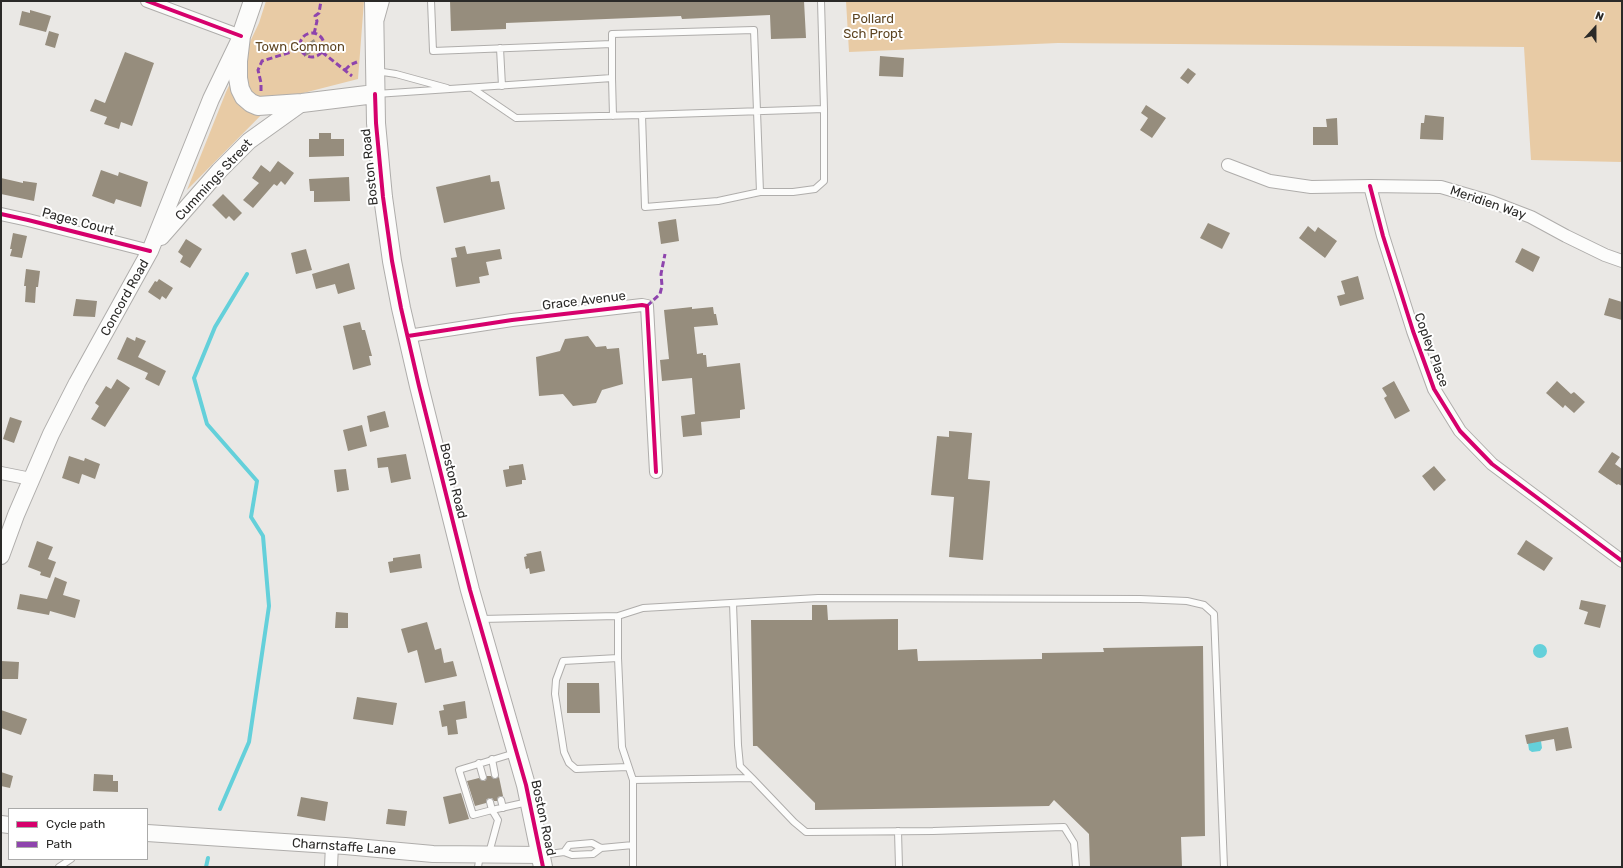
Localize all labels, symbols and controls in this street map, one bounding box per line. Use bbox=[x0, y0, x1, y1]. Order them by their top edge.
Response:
north arrow bbox=[1575, 8, 1615, 48]
text: N bbox=[1593, 9, 1605, 24]
park label: Pollard Sch Propt bbox=[843, 11, 903, 42]
park label: Town Common bbox=[255, 39, 345, 55]
street label: Boston Road bbox=[358, 128, 382, 206]
street label: Cummings Street bbox=[172, 136, 256, 224]
street label: Meridien Way bbox=[1448, 183, 1528, 223]
street label: Pages Court bbox=[40, 205, 116, 239]
street label: Concord Road bbox=[98, 257, 152, 339]
street label: Grace Avenue bbox=[541, 288, 627, 314]
street label: Copley Place bbox=[1410, 311, 1452, 389]
street label: Boston Road bbox=[436, 442, 470, 520]
street label: Boston Road bbox=[527, 779, 559, 857]
legend bbox=[8, 808, 148, 860]
text: Cycle path bbox=[46, 817, 105, 831]
street label: Charnstaffe Lane bbox=[291, 836, 397, 858]
text: Path bbox=[46, 837, 72, 851]

